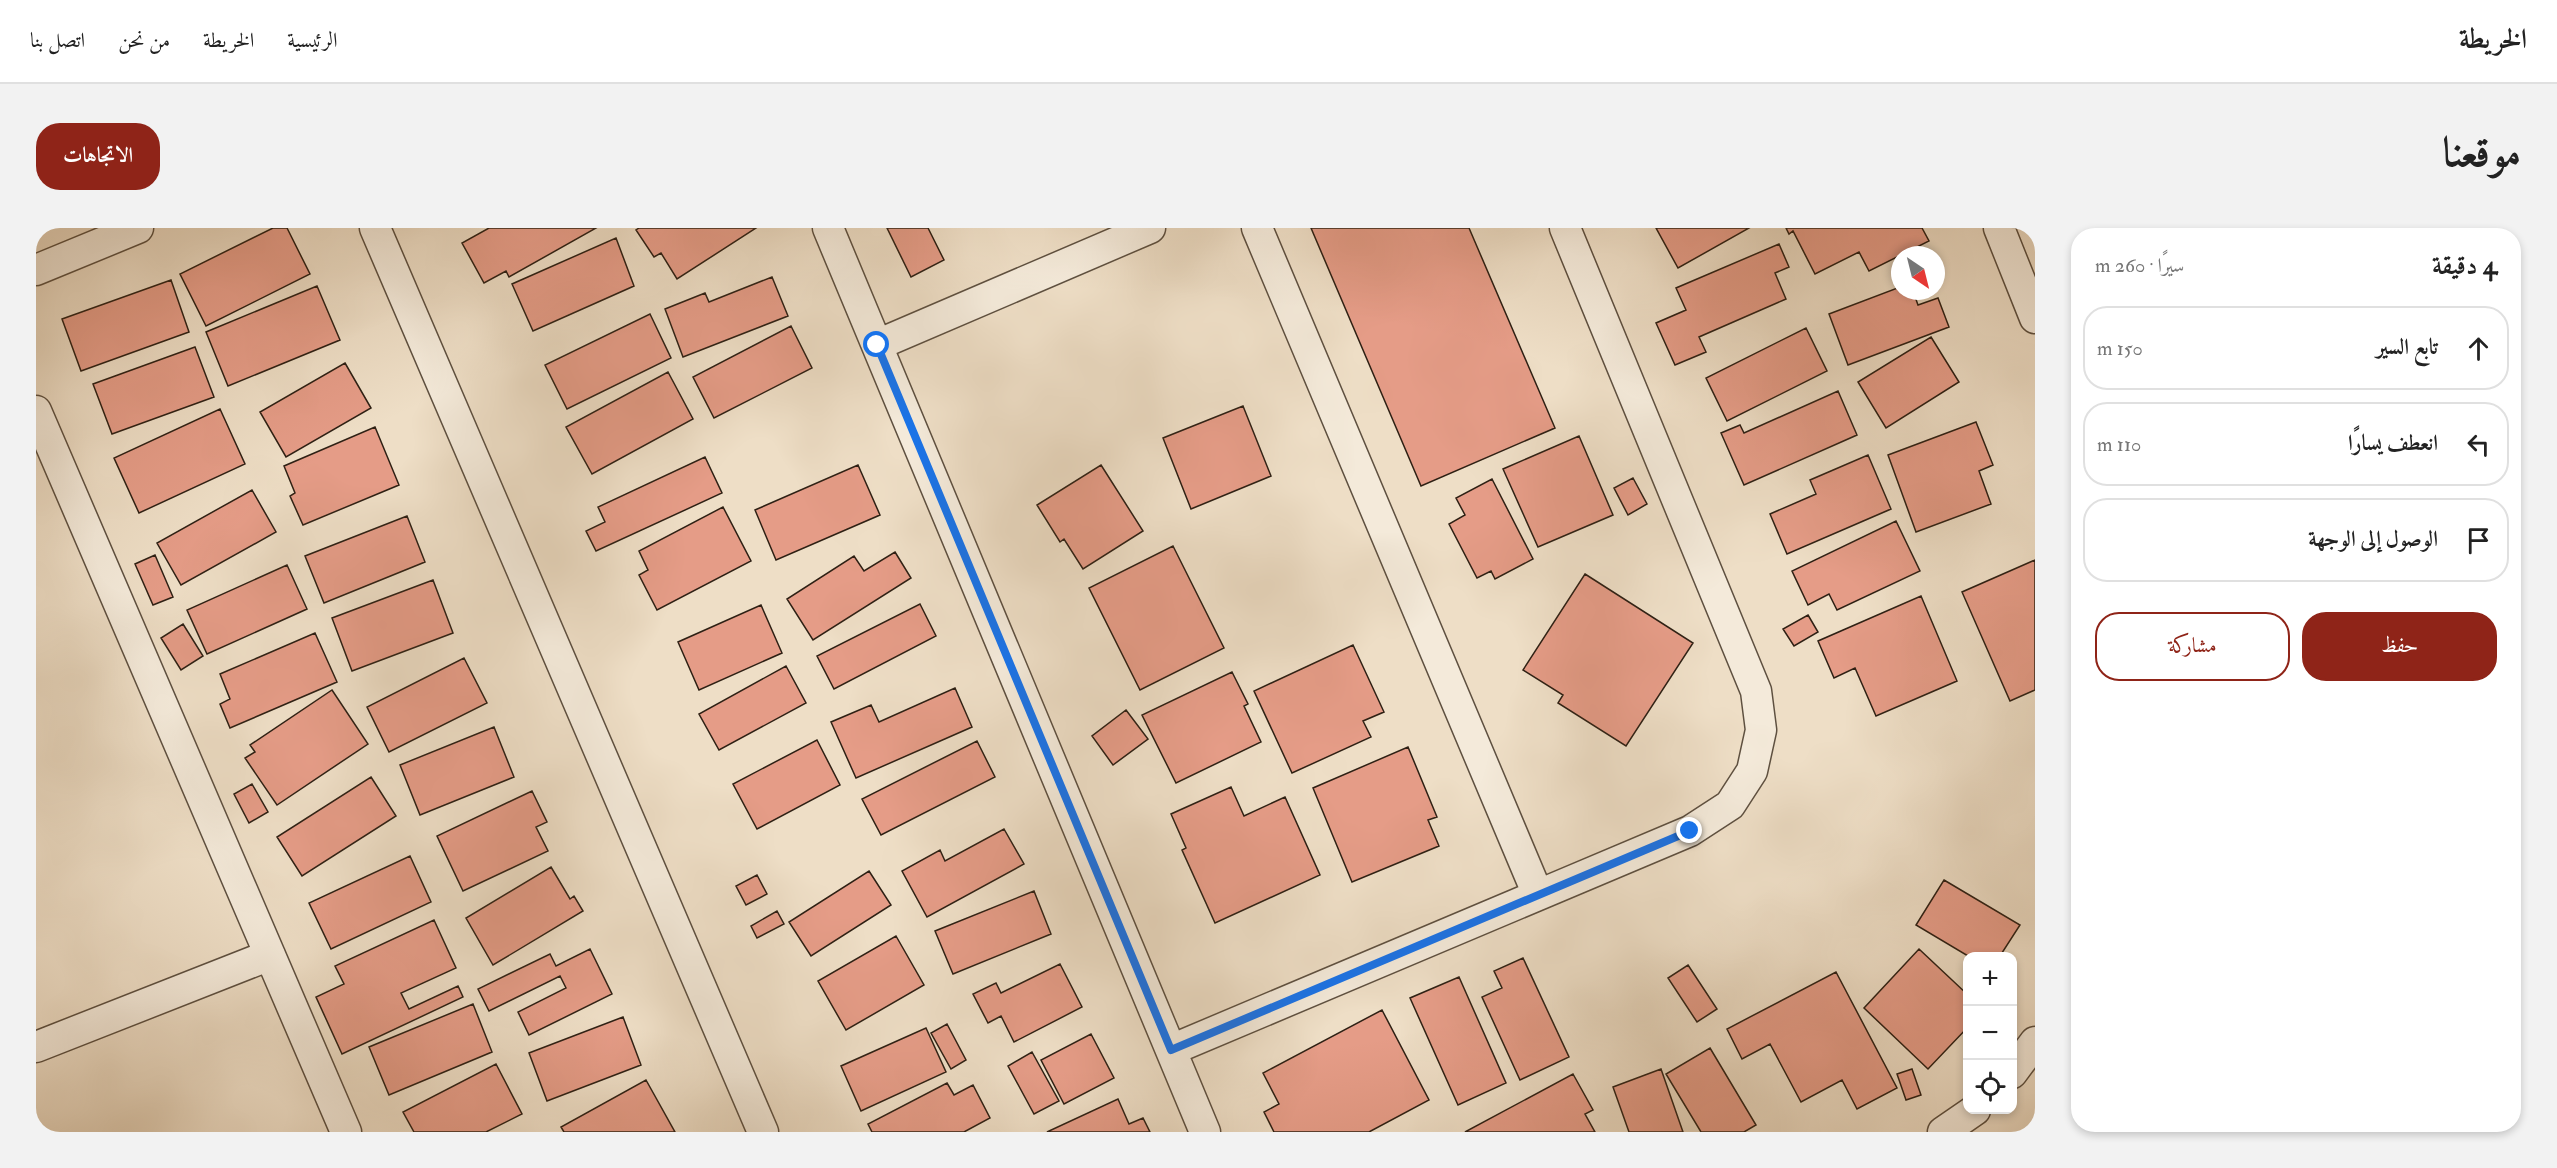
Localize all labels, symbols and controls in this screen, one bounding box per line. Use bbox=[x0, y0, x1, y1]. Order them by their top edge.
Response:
text: الخريطة bbox=[2459, 22, 2527, 57]
text: اتصل بنا bbox=[30, 27, 85, 54]
text: من نحن bbox=[118, 27, 170, 54]
text: الخريطة bbox=[203, 27, 254, 54]
text: الرئيسية bbox=[287, 27, 338, 54]
button: الاتجاهات bbox=[36, 123, 160, 190]
text: موقعنا bbox=[2443, 127, 2521, 179]
north arrow bbox=[1891, 246, 1945, 300]
text: 4 دقيقة bbox=[2432, 250, 2497, 282]
text: سيرًا · 260 m bbox=[2095, 253, 2184, 278]
route start bbox=[863, 331, 889, 357]
icon: ahead bbox=[2462, 332, 2495, 365]
text: تابع السير bbox=[2376, 333, 2438, 361]
text: 150 m bbox=[2097, 336, 2143, 361]
icon: left bbox=[2462, 428, 2495, 461]
text: انعطف يسارًا bbox=[2348, 429, 2438, 457]
text: 110 m bbox=[2097, 432, 2141, 457]
icon: arrive bbox=[2462, 524, 2495, 557]
text: الوصول إلى الوجهة bbox=[2308, 525, 2438, 553]
button: مشاركة bbox=[2095, 612, 2290, 681]
button: حفظ bbox=[2302, 612, 2497, 681]
route end bbox=[1676, 817, 1702, 843]
map controls bbox=[1963, 952, 2017, 1114]
button: + bbox=[1963, 952, 2017, 1006]
button: − bbox=[1963, 1006, 2017, 1060]
button: locate bbox=[1963, 1060, 2017, 1114]

